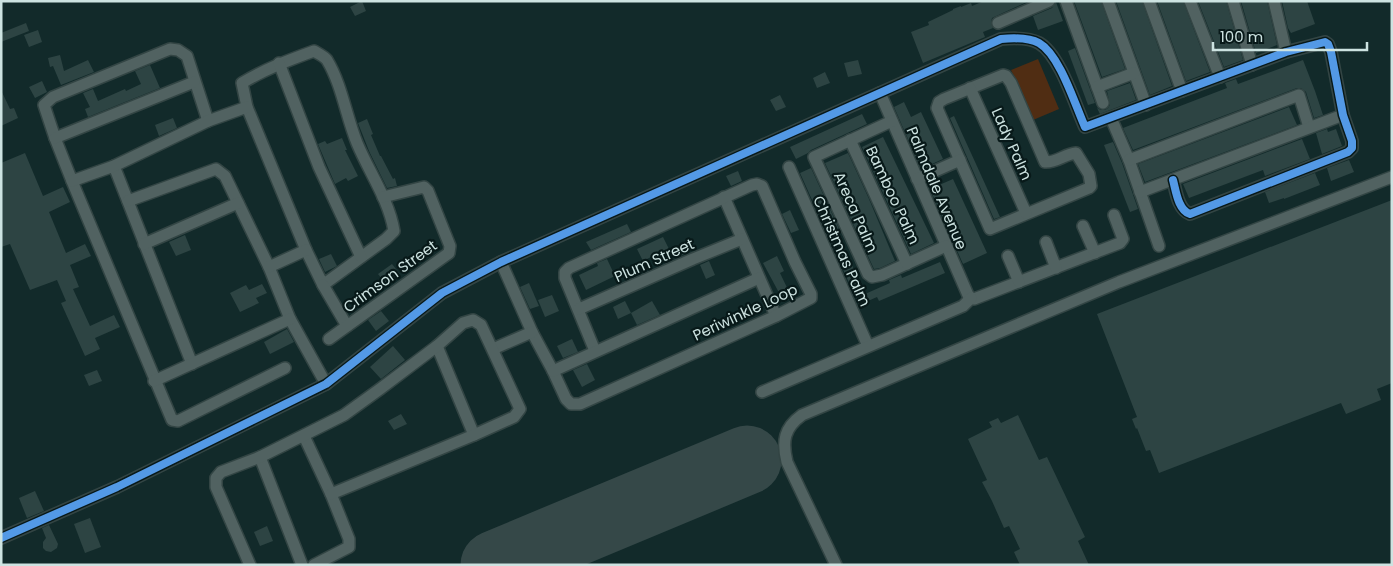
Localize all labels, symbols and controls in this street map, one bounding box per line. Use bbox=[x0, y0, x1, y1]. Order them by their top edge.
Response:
scale bar bbox=[1213, 20, 1367, 52]
text: 100 m bbox=[1220, 26, 1263, 47]
street label: Lady Palm bbox=[987, 104, 1037, 184]
street label: Palmdale Avenue bbox=[902, 123, 972, 253]
street label: Bamboo Palm bbox=[861, 142, 925, 248]
street label: Areca Palm bbox=[829, 168, 883, 256]
street label: Christmas Palm bbox=[808, 192, 876, 310]
street label: Plum Street bbox=[611, 233, 697, 287]
street label: Crimson Street bbox=[339, 235, 441, 317]
street label: Periwinkle Loop bbox=[689, 279, 801, 345]

